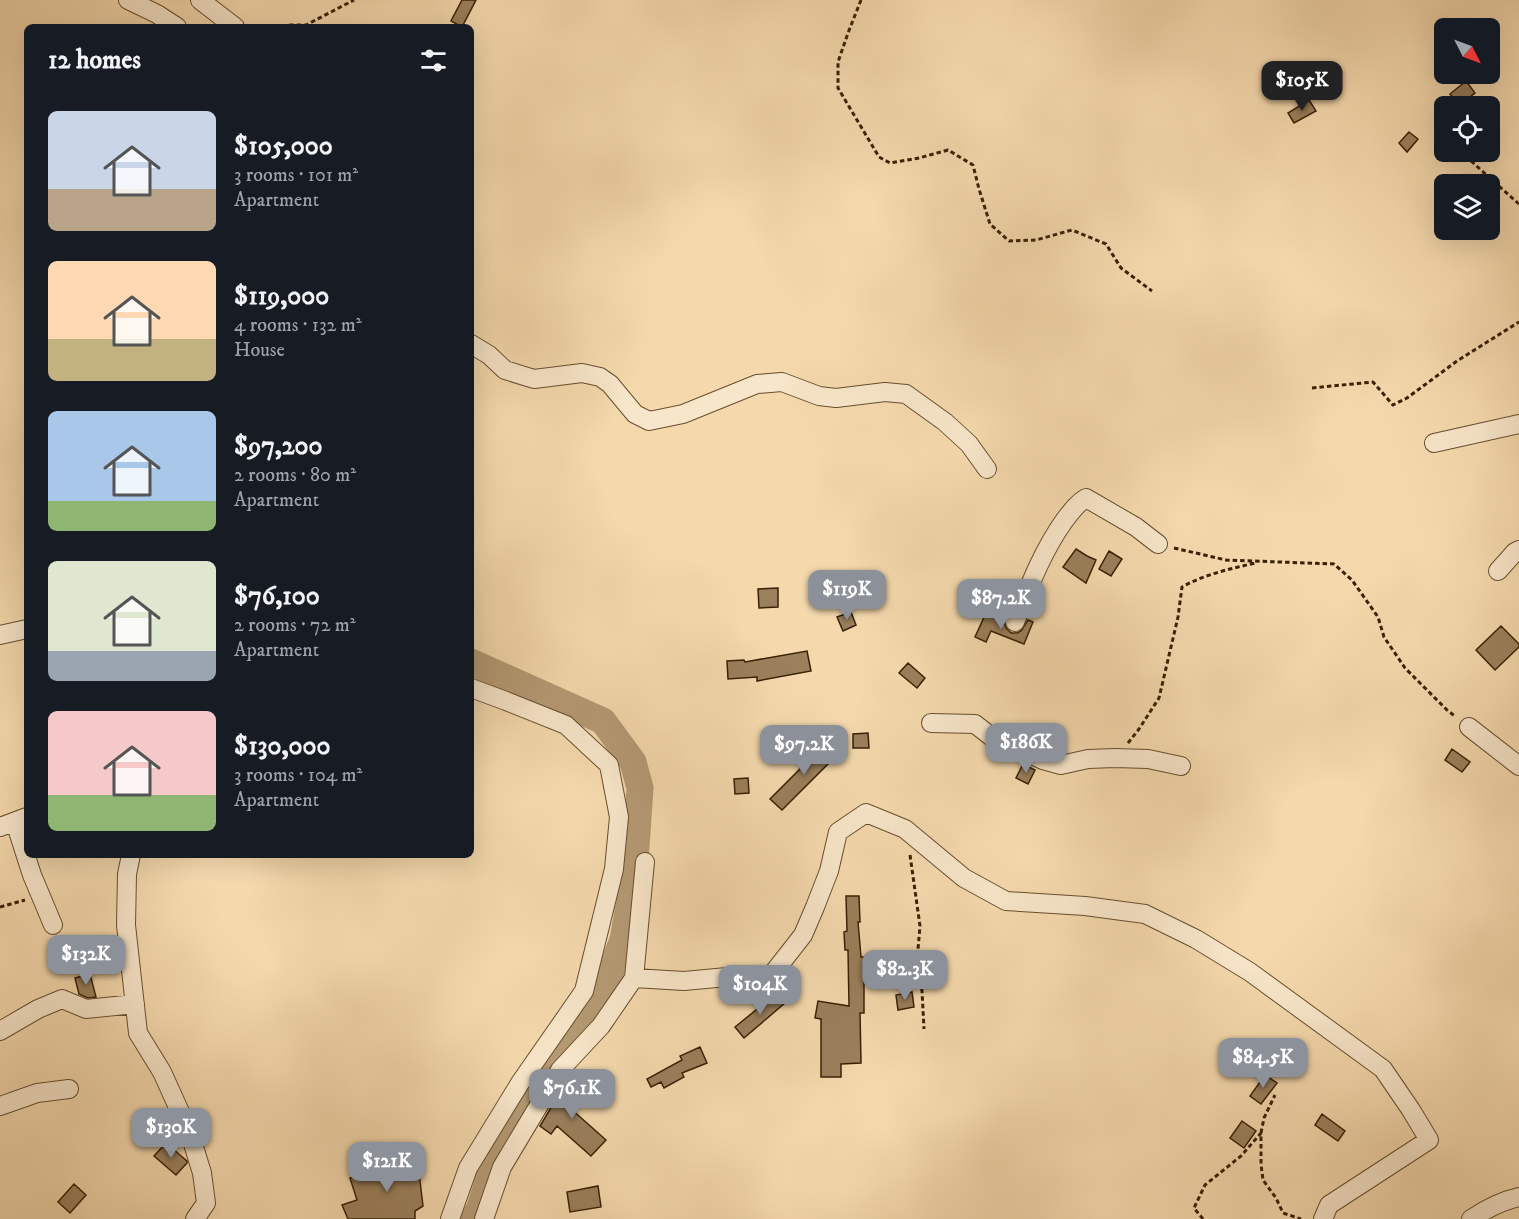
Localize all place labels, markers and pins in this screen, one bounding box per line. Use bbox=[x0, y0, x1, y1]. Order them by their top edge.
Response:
pin: $105K bbox=[1260, 61, 1344, 112]
pin: $119K bbox=[805, 570, 889, 621]
pin: $87.2K bbox=[952, 579, 1050, 630]
pin: $186K bbox=[984, 723, 1068, 774]
pin: $97.2K bbox=[755, 725, 853, 776]
pin: $132K bbox=[44, 935, 128, 986]
pin: $82.3K bbox=[856, 950, 954, 1001]
pin: $104K bbox=[718, 965, 802, 1016]
pin: $84.5K bbox=[1214, 1038, 1312, 1089]
pin: $76.1K bbox=[523, 1069, 621, 1120]
pin: $130K bbox=[129, 1108, 213, 1159]
pin: $121K bbox=[345, 1142, 429, 1193]

